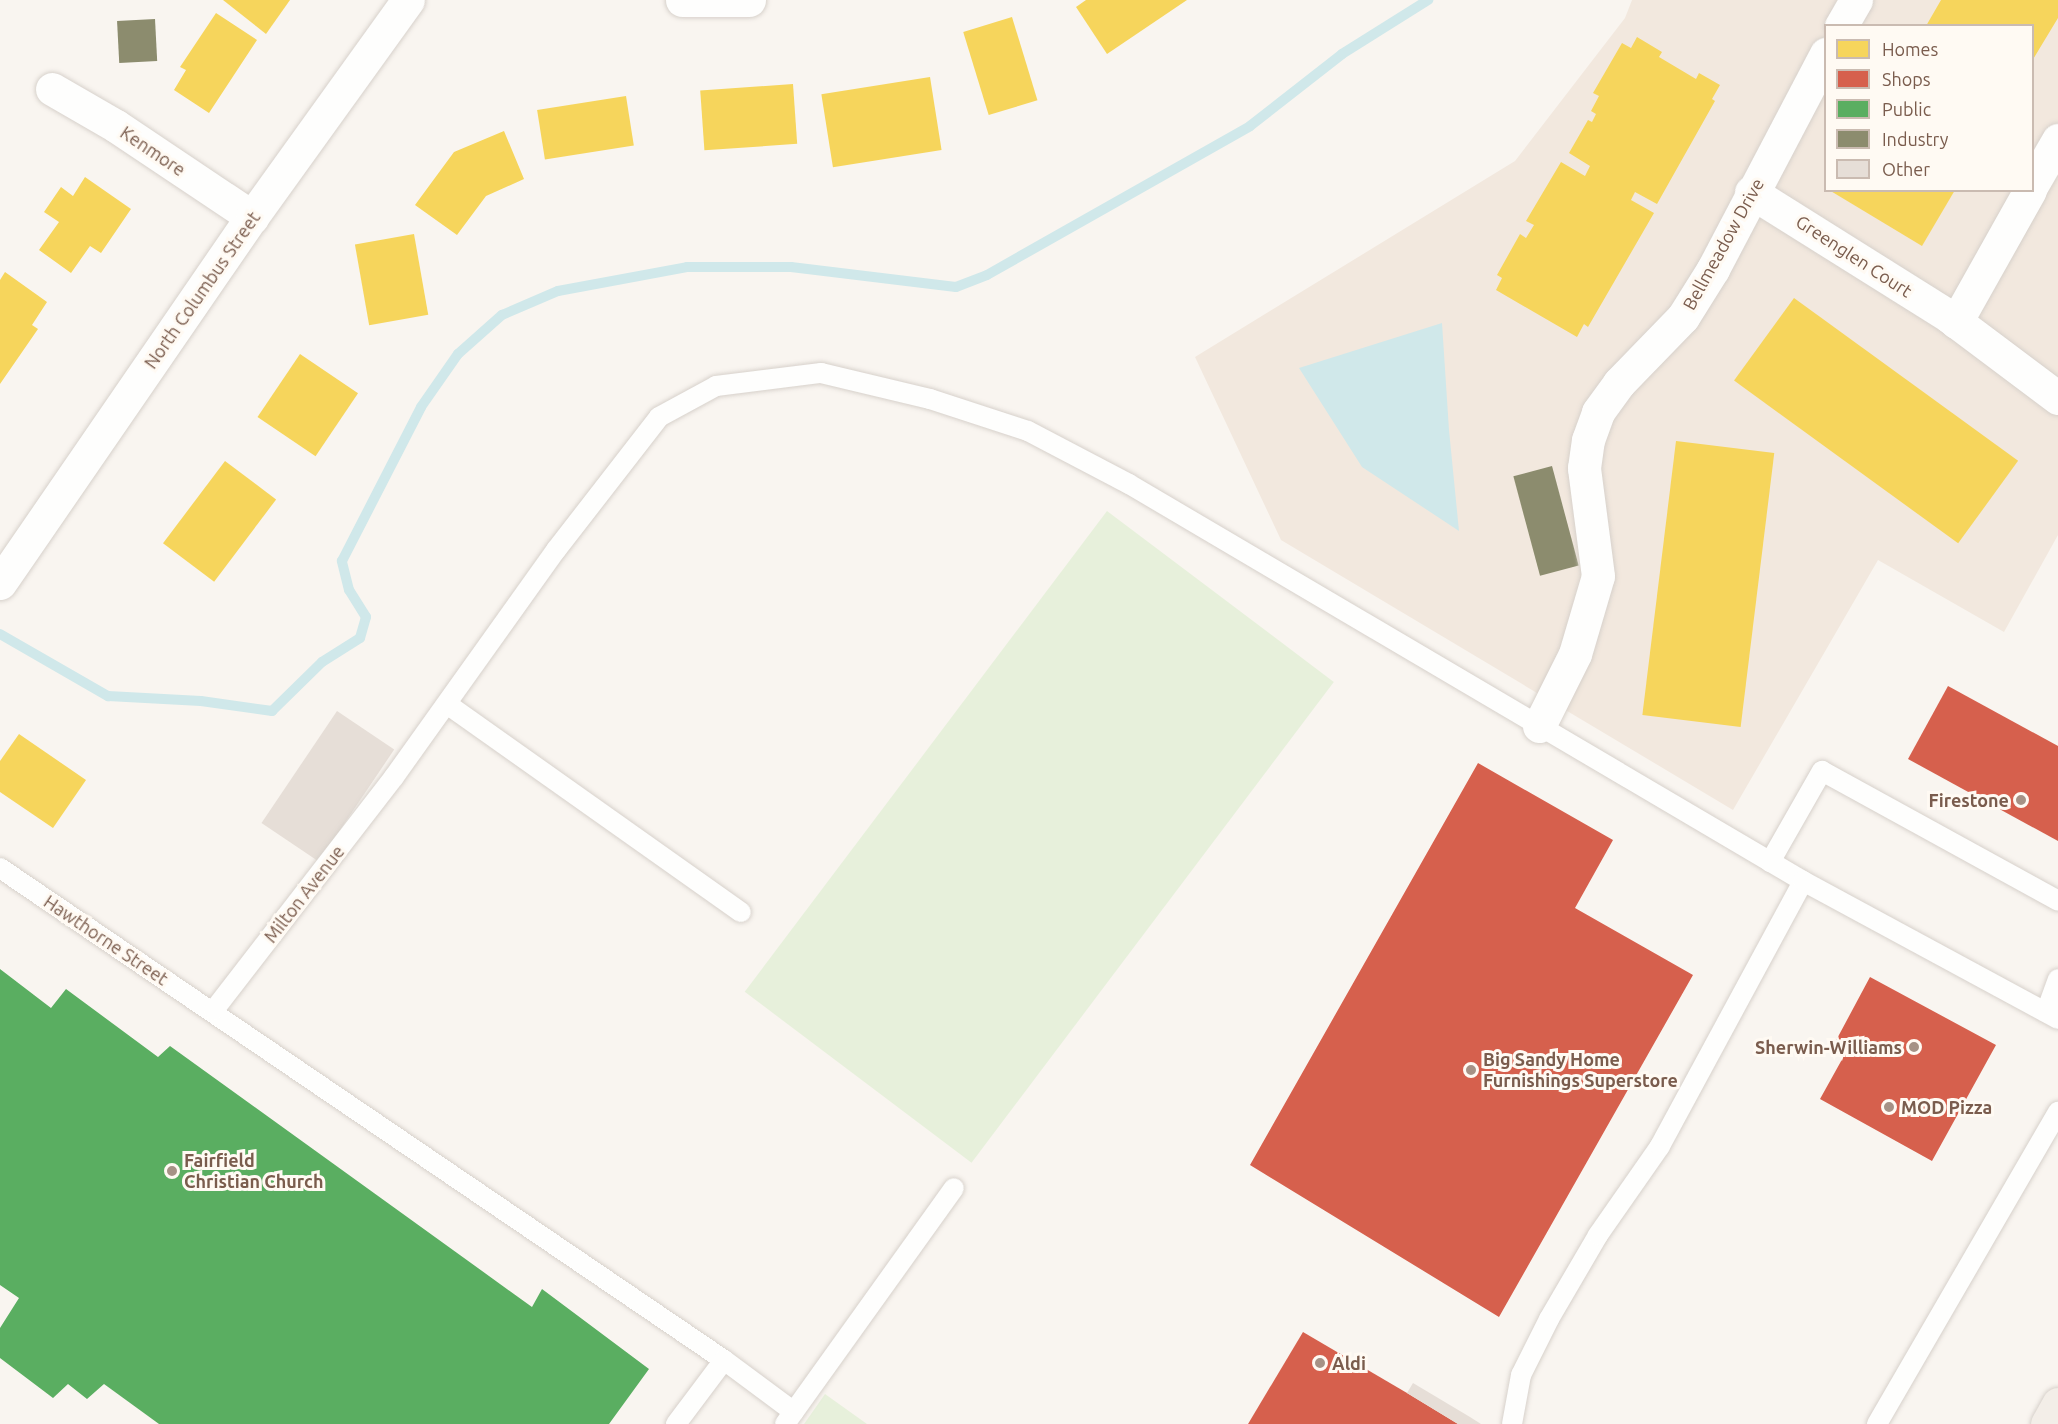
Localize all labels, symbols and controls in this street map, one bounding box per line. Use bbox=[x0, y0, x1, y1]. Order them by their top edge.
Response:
legend bbox=[1824, 24, 2034, 192]
text: Homes bbox=[1882, 39, 1938, 59]
text: Shops bbox=[1882, 69, 1931, 89]
text: Public bbox=[1882, 99, 1931, 119]
street label: Kenmore bbox=[116, 121, 190, 181]
text: Industry bbox=[1882, 129, 1948, 149]
text: Other bbox=[1882, 159, 1930, 179]
street label: Bellmeadow Drive bbox=[1678, 174, 1768, 314]
street label: North Columbus Street bbox=[140, 207, 264, 373]
street label: Greenglen Court bbox=[1792, 210, 1916, 302]
place label: Firestone bbox=[1929, 789, 2009, 811]
marker: Firestone bbox=[2014, 793, 2028, 807]
street label: Milton Avenue bbox=[259, 841, 349, 947]
street label: Hawthorne Street bbox=[40, 890, 172, 990]
place label: Sherwin-Williams bbox=[1755, 1036, 1902, 1058]
marker: Sherwin-Williams bbox=[1907, 1040, 1921, 1054]
place label: Big Sandy Home Furnishings Superstore bbox=[1483, 1049, 1678, 1092]
marker: Big Sandy Home Furnishings Superstore bbox=[1464, 1063, 1478, 1077]
place label: MOD Pizza bbox=[1901, 1096, 1992, 1118]
marker: MOD Pizza bbox=[1882, 1100, 1896, 1114]
place label: Fairfield Christian Church bbox=[184, 1150, 323, 1192]
marker: Fairfield Christian Church bbox=[165, 1164, 179, 1178]
place label: Aldi bbox=[1332, 1352, 1366, 1374]
marker: Aldi bbox=[1313, 1356, 1327, 1370]

